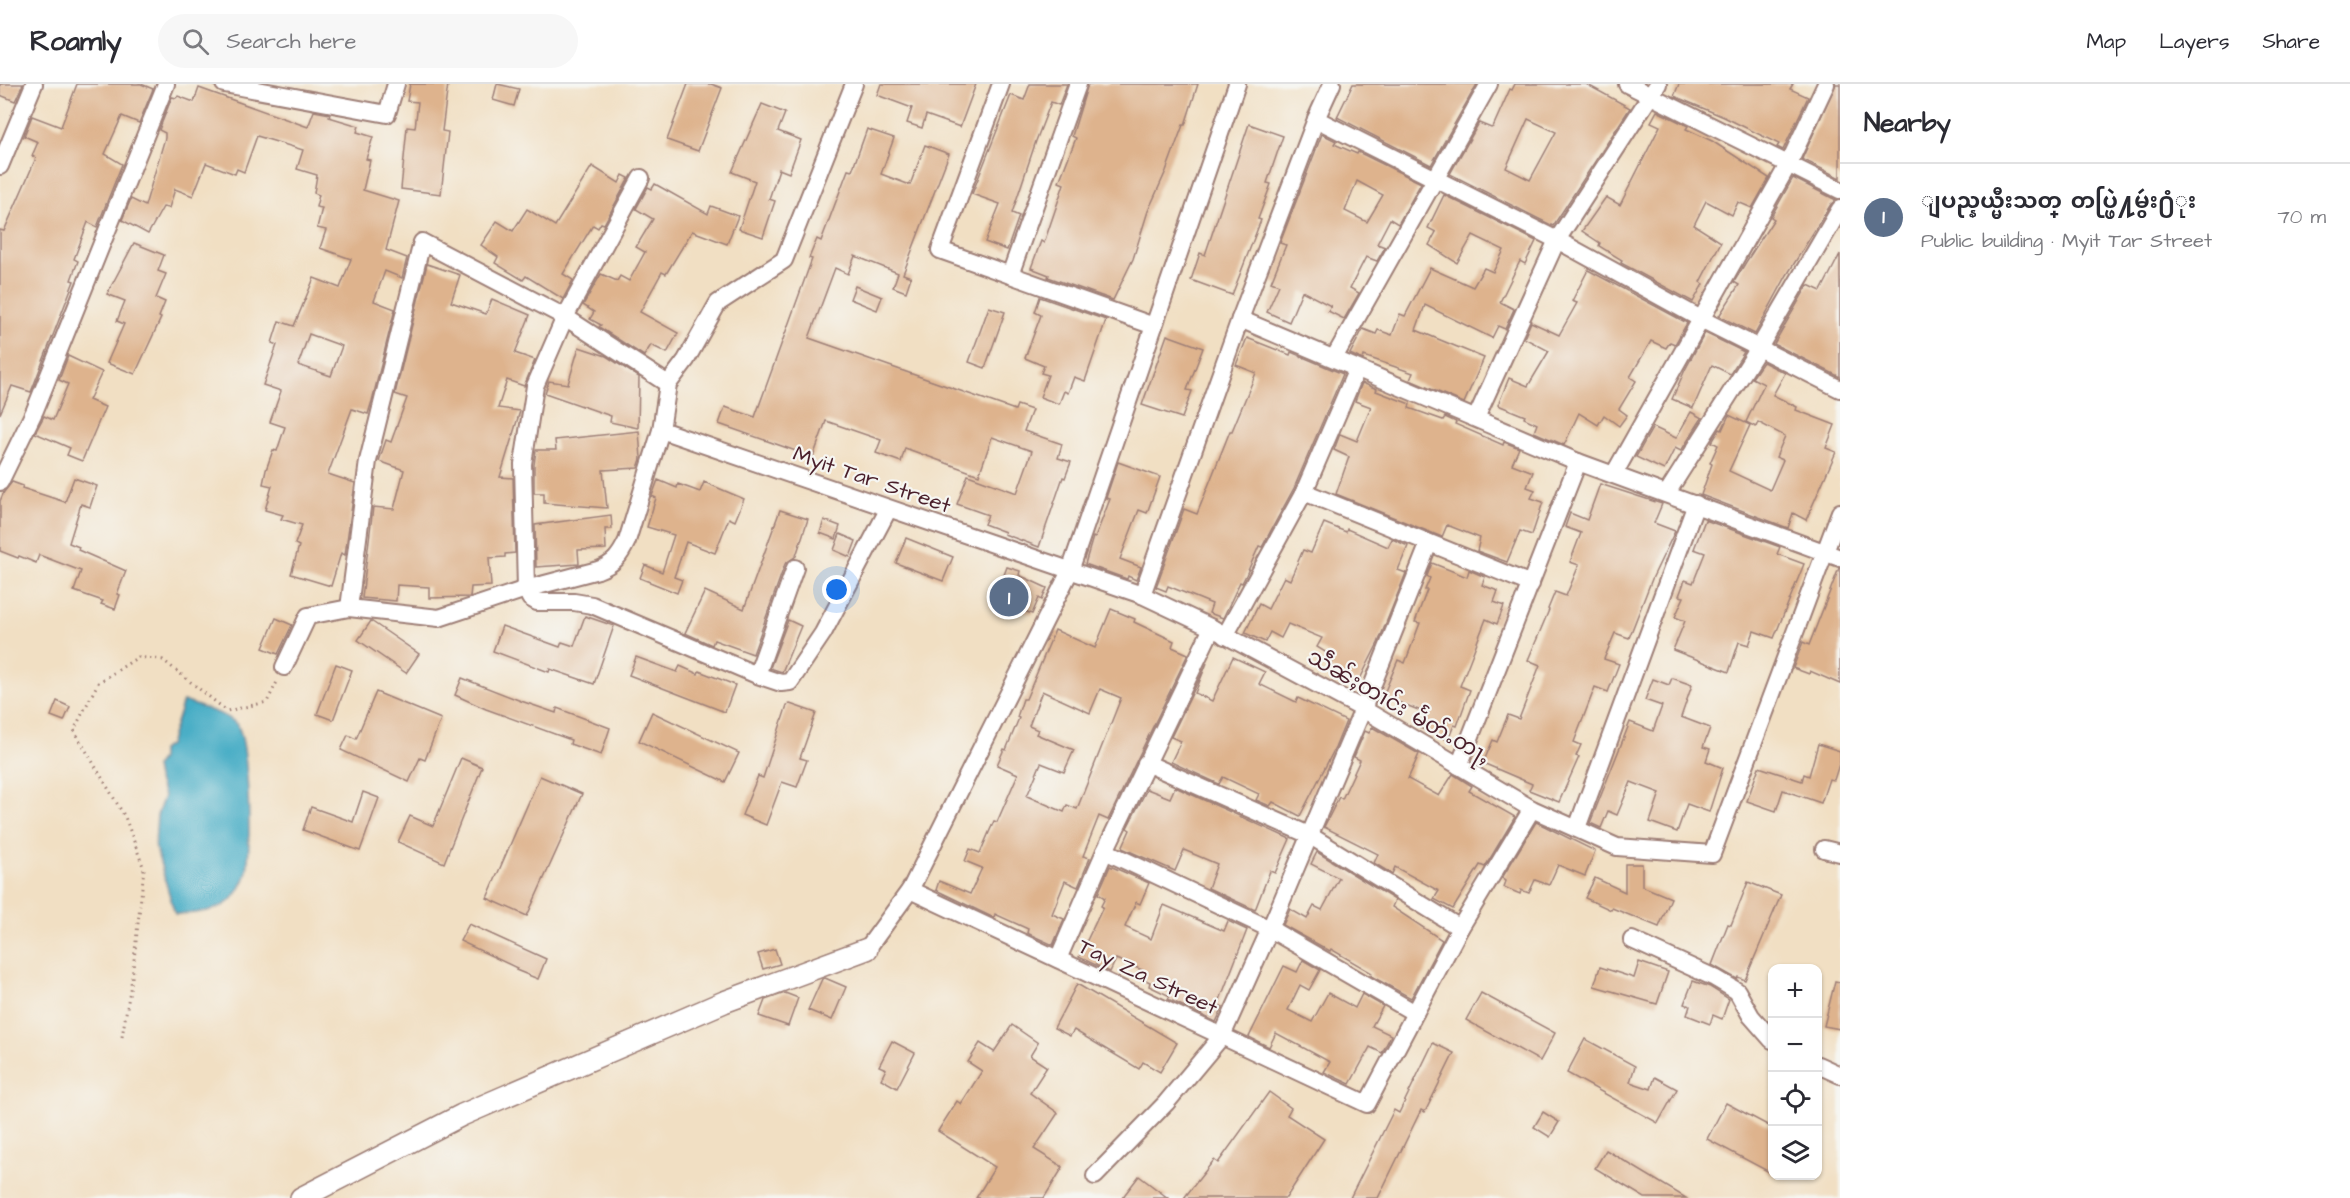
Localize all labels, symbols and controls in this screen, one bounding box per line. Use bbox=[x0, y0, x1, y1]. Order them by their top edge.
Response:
search box bbox=[158, 14, 578, 68]
text: Roamly bbox=[30, 22, 122, 61]
icon: search bbox=[179, 25, 212, 58]
text: Search here bbox=[227, 26, 356, 57]
text: Map bbox=[2086, 27, 2126, 56]
text: Layers bbox=[2159, 27, 2229, 56]
text: Share bbox=[2262, 27, 2320, 56]
text: Nearby bbox=[1864, 105, 1951, 141]
text: ျပည္နယ္မီးသတ္ တပ္ဖြဲ႔မွဴး႐ံုး bbox=[1921, 186, 2196, 217]
text: 1 bbox=[1882, 203, 1885, 231]
text: 70 m bbox=[2278, 203, 2326, 231]
text: Public building · Myit Tar Street bbox=[1921, 227, 2212, 255]
street label: Myit Tar Street bbox=[789, 438, 955, 522]
pin: 1 bbox=[990, 574, 1028, 620]
your location bbox=[822, 575, 851, 604]
street label: သဵၼ်ႈတၢင်း မႅတ်ႉတႃႇ bbox=[1301, 641, 1497, 773]
street label: Tay Za Street bbox=[1073, 931, 1223, 1024]
map controls bbox=[1768, 964, 1822, 1180]
button: + bbox=[1768, 964, 1822, 1018]
button: − bbox=[1768, 1018, 1822, 1072]
button: locate bbox=[1768, 1072, 1822, 1126]
button: layers bbox=[1768, 1126, 1822, 1180]

